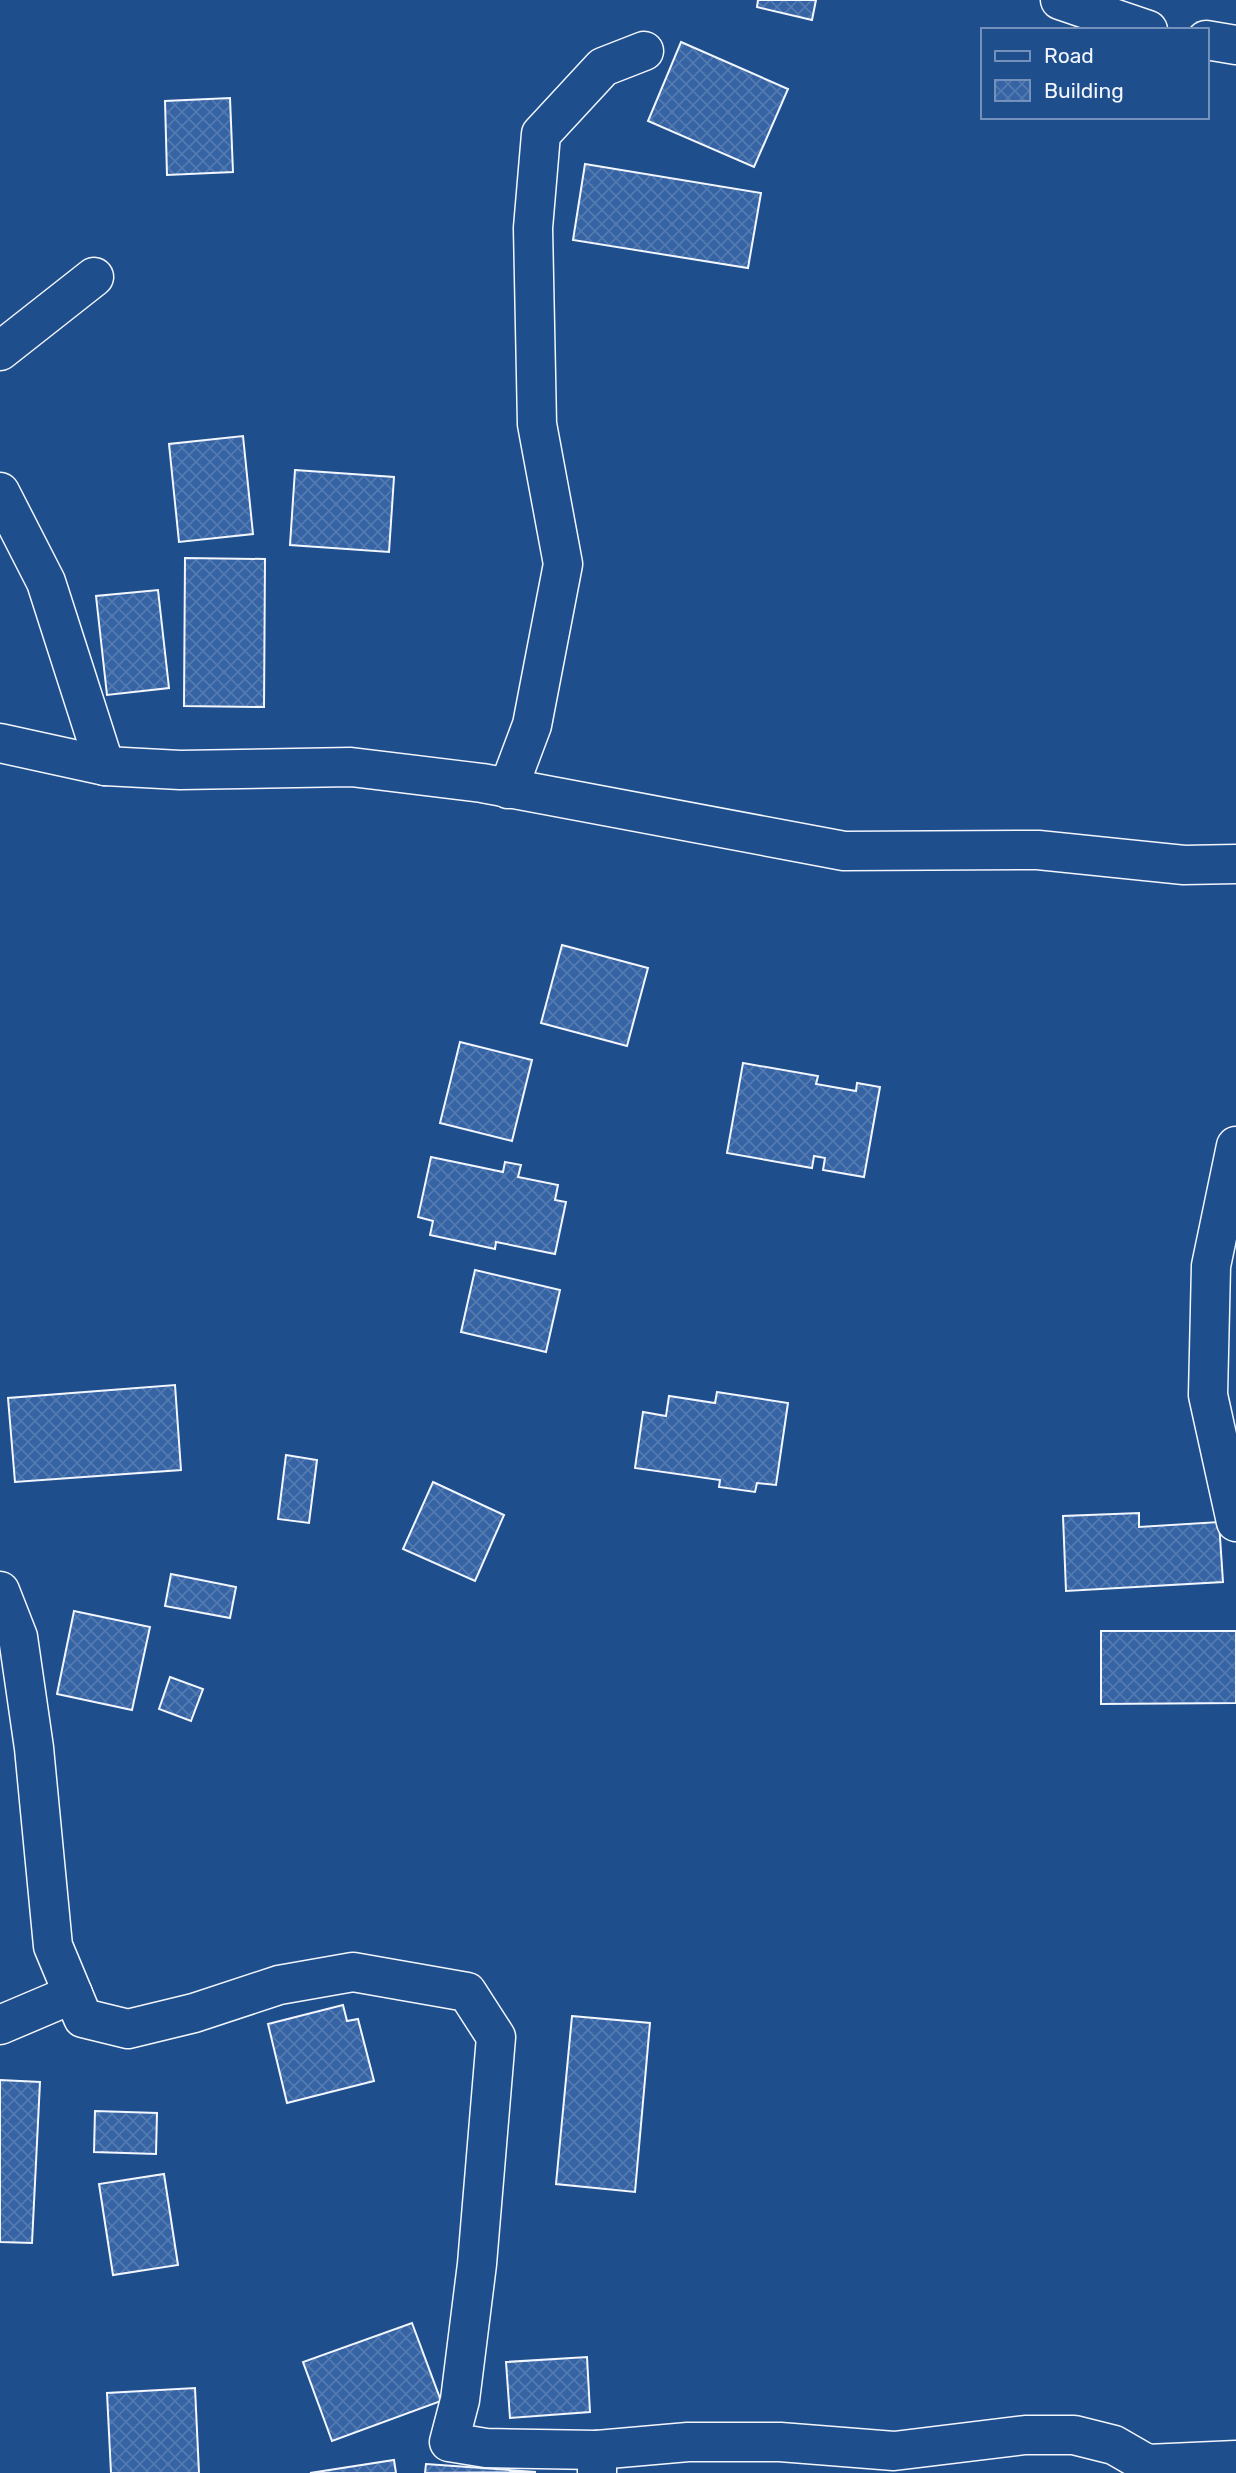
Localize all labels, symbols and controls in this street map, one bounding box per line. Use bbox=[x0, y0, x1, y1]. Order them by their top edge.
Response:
legend bbox=[981, 28, 1208, 119]
text: Road bbox=[1044, 43, 1094, 68]
text: Building bbox=[1044, 78, 1124, 103]

